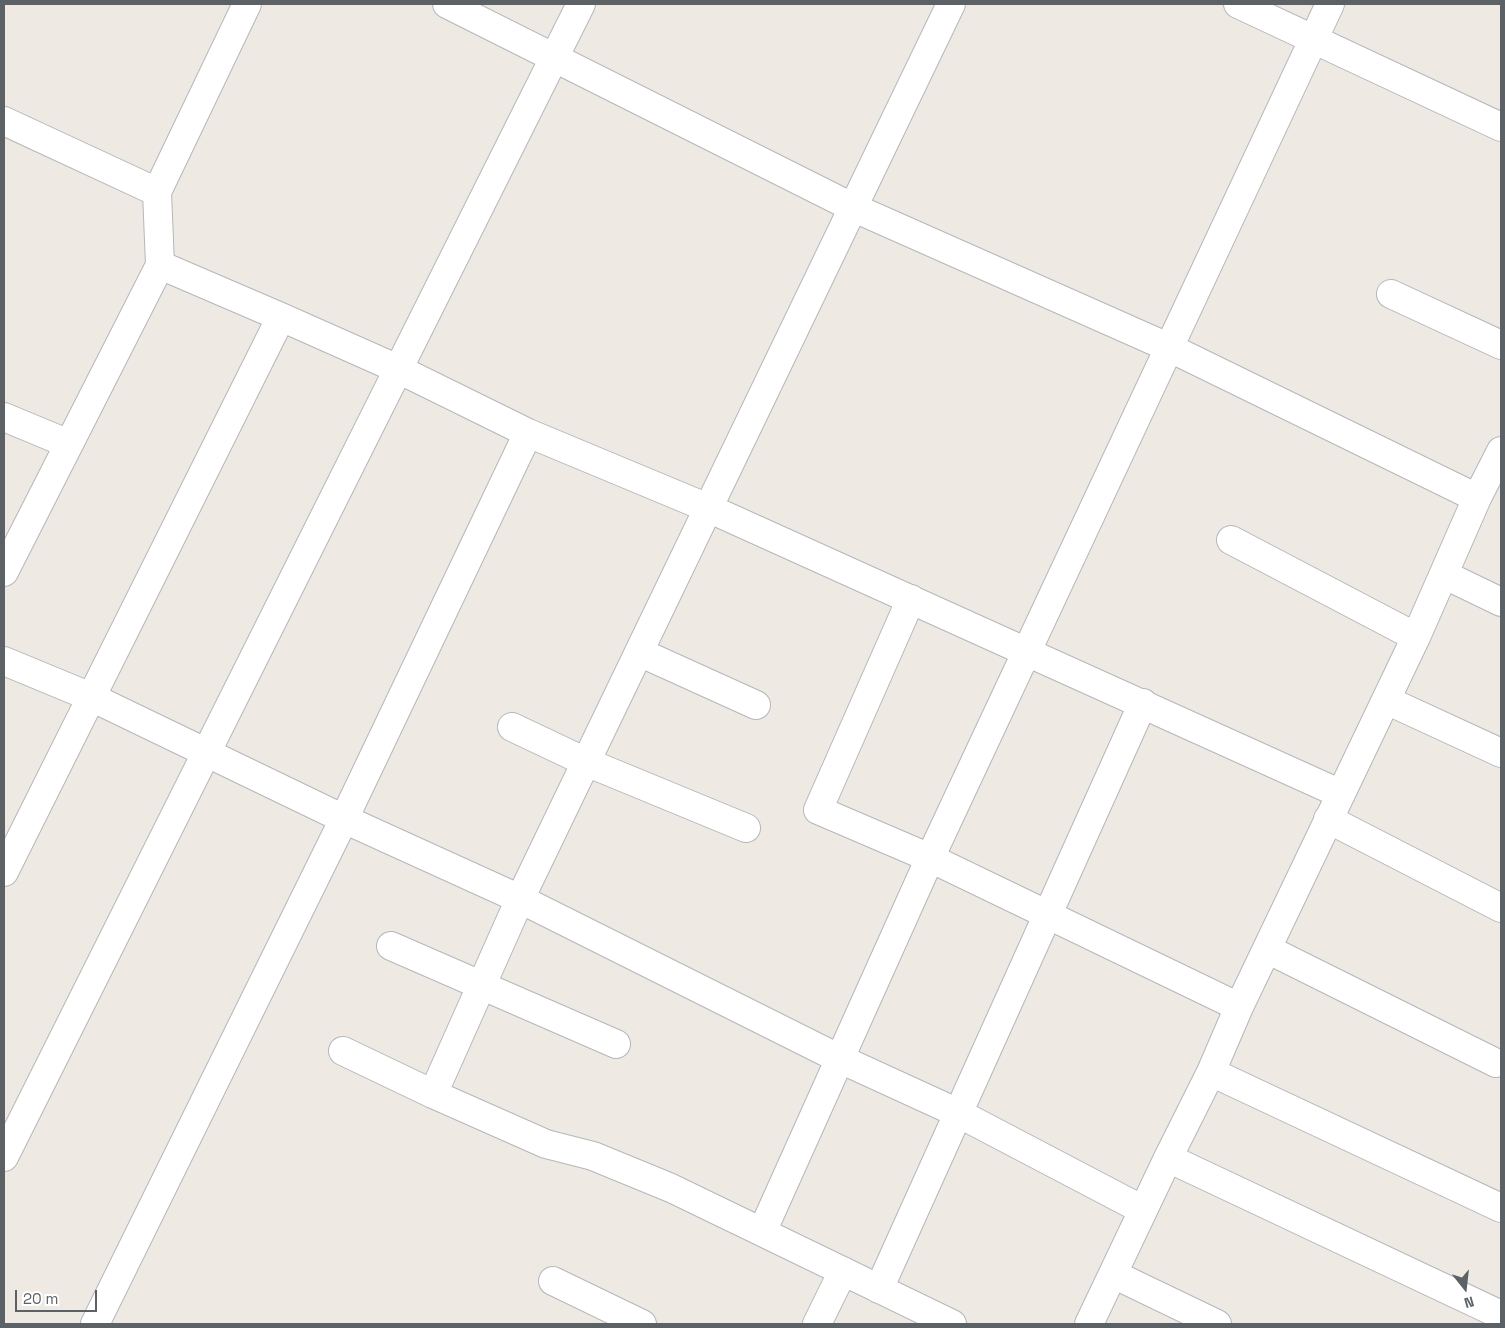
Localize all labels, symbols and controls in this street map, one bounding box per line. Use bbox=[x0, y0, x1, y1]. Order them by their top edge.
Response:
north arrow bbox=[1440, 1263, 1490, 1313]
scale bar bbox=[18, 1280, 100, 1312]
text: 20 m bbox=[23, 1289, 58, 1308]
text: N bbox=[1462, 1292, 1476, 1312]

